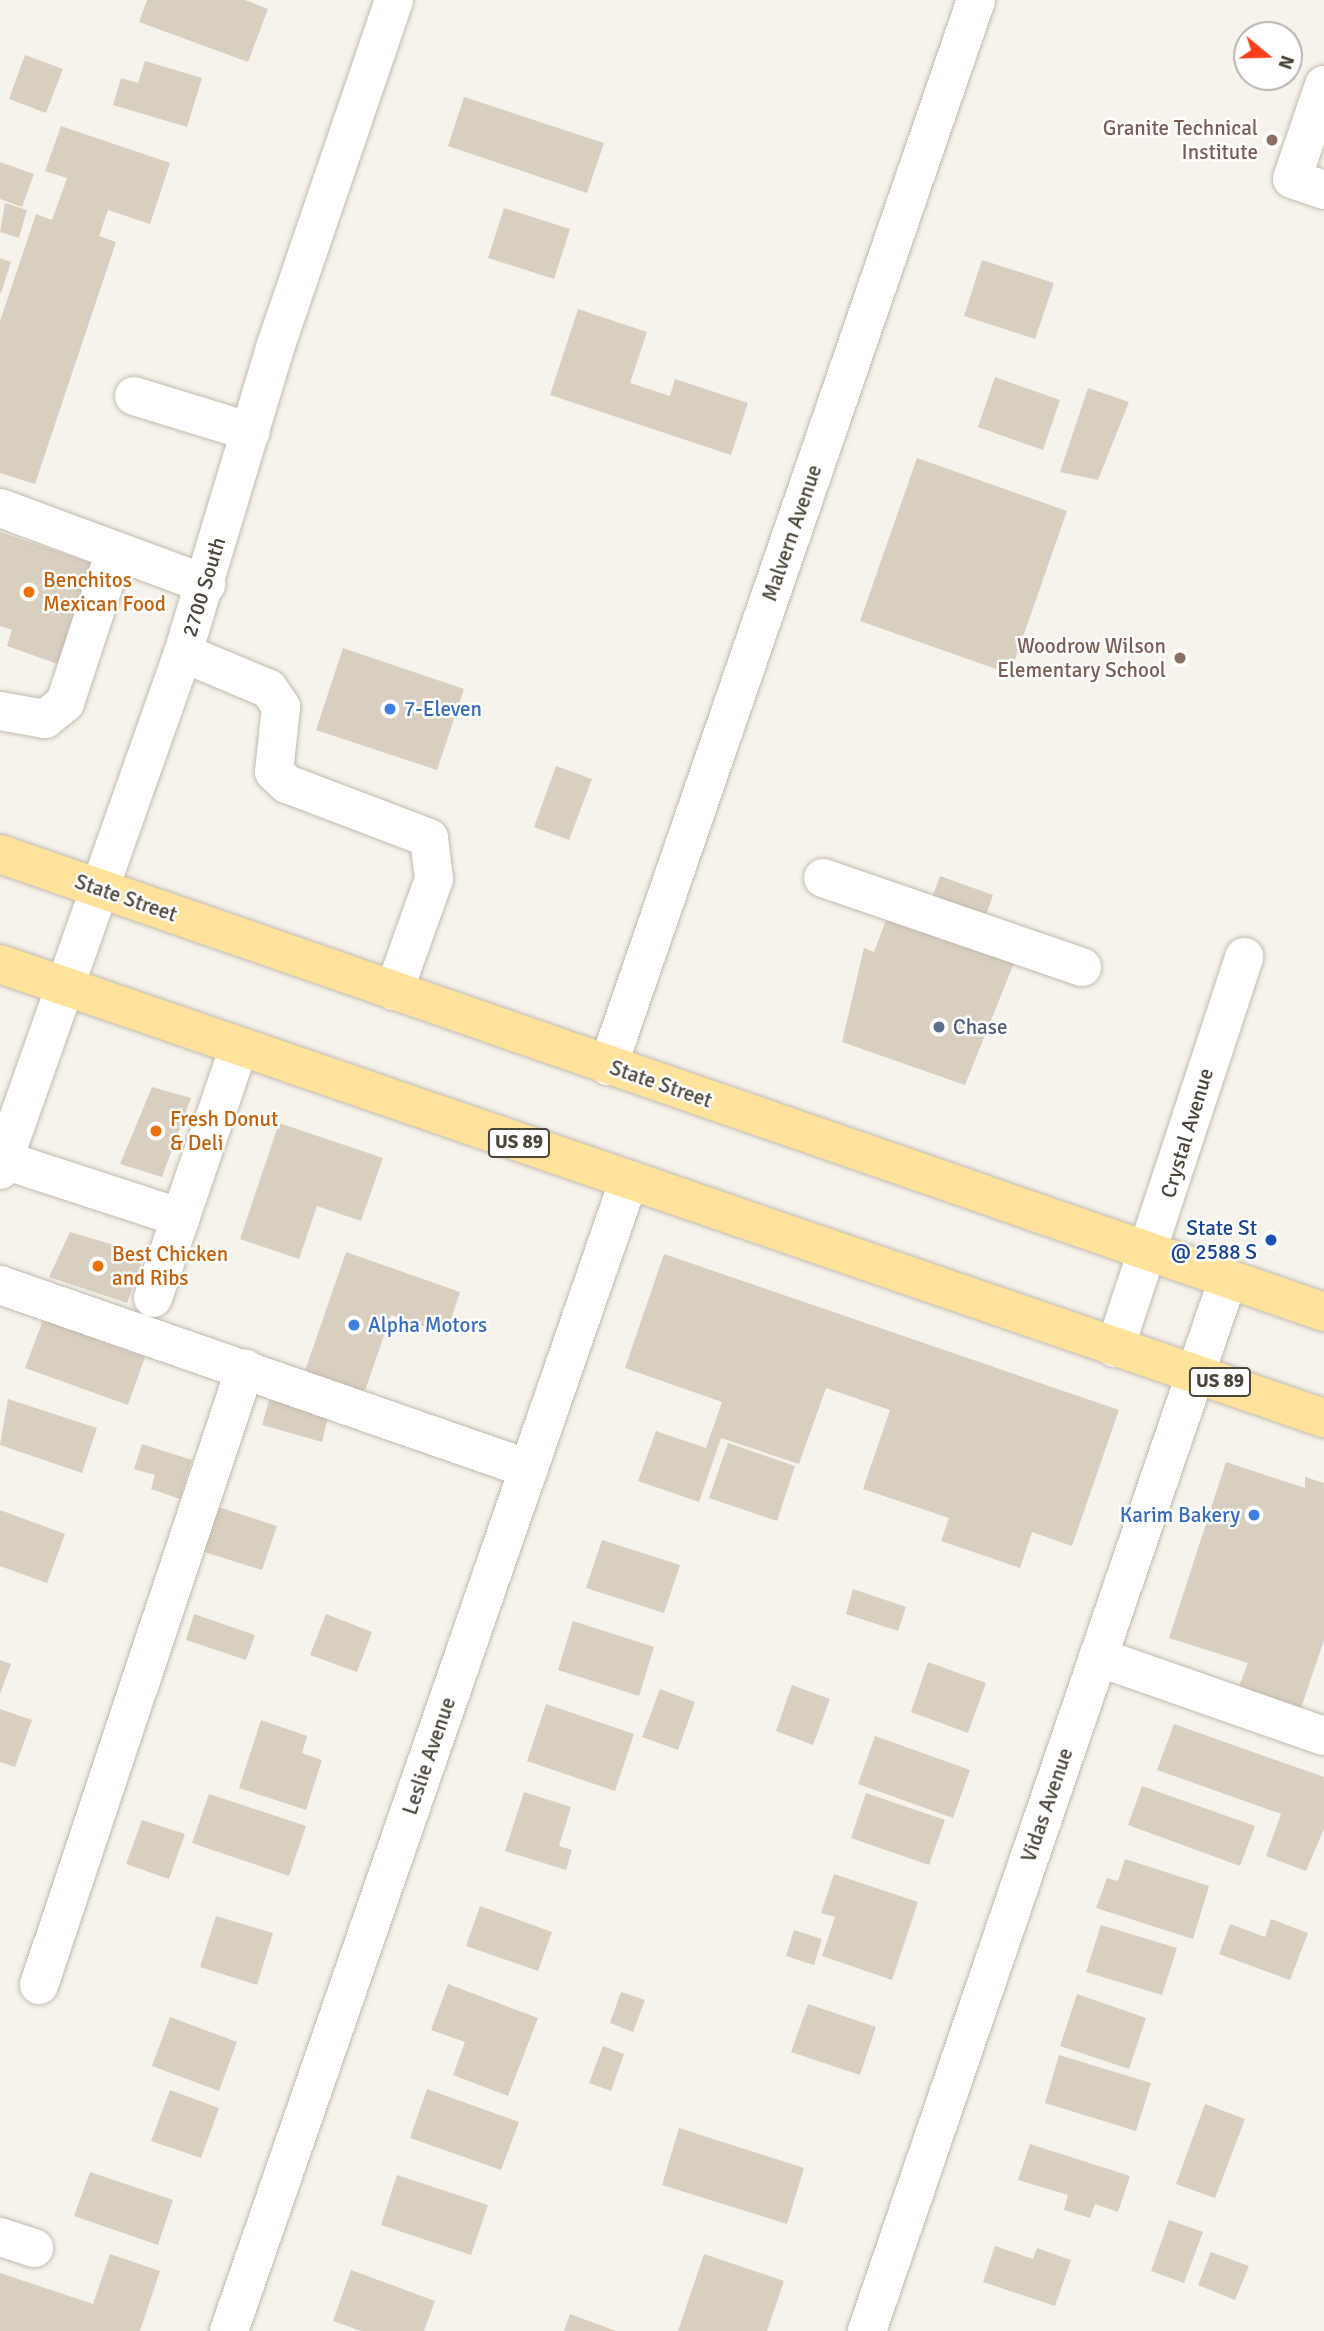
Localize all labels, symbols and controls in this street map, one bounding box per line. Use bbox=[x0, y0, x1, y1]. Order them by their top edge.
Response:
north arrow bbox=[1233, 21, 1303, 91]
text: N bbox=[1272, 52, 1299, 72]
place label: Granite Technical Institute bbox=[1103, 115, 1258, 165]
marker: Granite Technical Institute bbox=[1264, 132, 1280, 148]
street label: Malvern Avenue bbox=[757, 461, 827, 605]
street label: 2700 South bbox=[177, 534, 231, 640]
place label: Benchitos Mexican Food bbox=[43, 567, 166, 617]
marker: Benchitos Mexican Food bbox=[21, 584, 37, 600]
place label: Woodrow Wilson Elementary School bbox=[997, 633, 1166, 683]
marker: Woodrow Wilson Elementary School bbox=[1172, 650, 1188, 666]
place label: 7-Eleven bbox=[404, 696, 482, 722]
marker: 7-Eleven bbox=[382, 701, 398, 717]
street label: State Street bbox=[72, 869, 180, 927]
place label: Chase bbox=[953, 1014, 1007, 1040]
marker: Chase bbox=[931, 1019, 947, 1035]
street label: State Street bbox=[607, 1055, 715, 1113]
street label: Crystal Avenue bbox=[1155, 1065, 1219, 1201]
place label: Fresh Donut & Deli bbox=[170, 1106, 278, 1156]
marker: Fresh Donut & Deli bbox=[148, 1123, 164, 1139]
road number: US 89 bbox=[488, 1128, 550, 1158]
place label: State St @ 2588 S bbox=[1171, 1215, 1257, 1265]
marker: State St @ 2588 S bbox=[1263, 1232, 1279, 1248]
place label: Best Chicken and Ribs bbox=[112, 1241, 228, 1291]
marker: Best Chicken and Ribs bbox=[90, 1258, 106, 1274]
place label: Alpha Motors bbox=[368, 1312, 487, 1338]
marker: Alpha Motors bbox=[346, 1317, 362, 1333]
road number: US 89 bbox=[1188, 1366, 1252, 1398]
place label: Karim Bakery bbox=[1120, 1502, 1240, 1528]
marker: Karim Bakery bbox=[1246, 1507, 1262, 1523]
street label: Leslie Avenue bbox=[397, 1694, 461, 1818]
street label: Vidas Avenue bbox=[1016, 1745, 1078, 1865]

